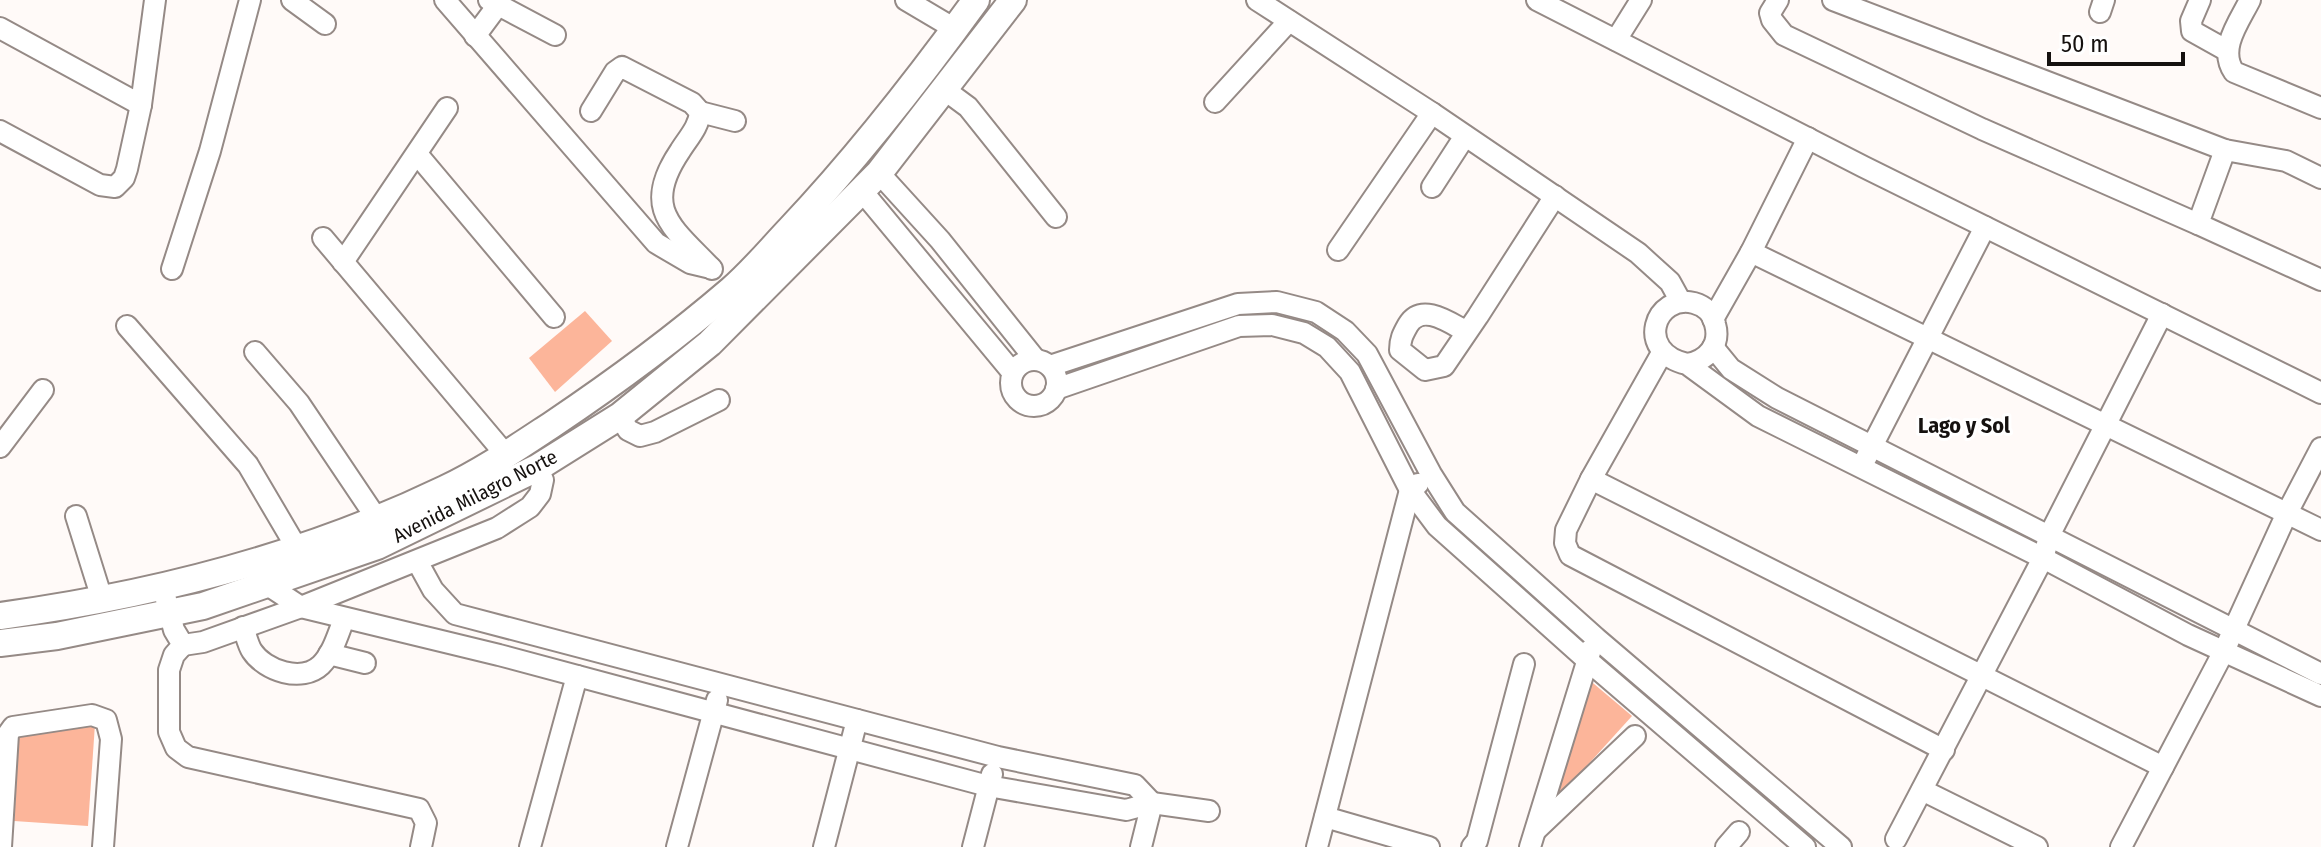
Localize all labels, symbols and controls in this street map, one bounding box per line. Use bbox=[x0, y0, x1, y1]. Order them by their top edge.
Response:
scale bar bbox=[2049, 16, 2183, 66]
text: 50 m bbox=[2061, 30, 2109, 58]
district label: Lago y Sol bbox=[1918, 412, 2011, 439]
street label: Avenida Milagro Norte bbox=[389, 444, 561, 548]

